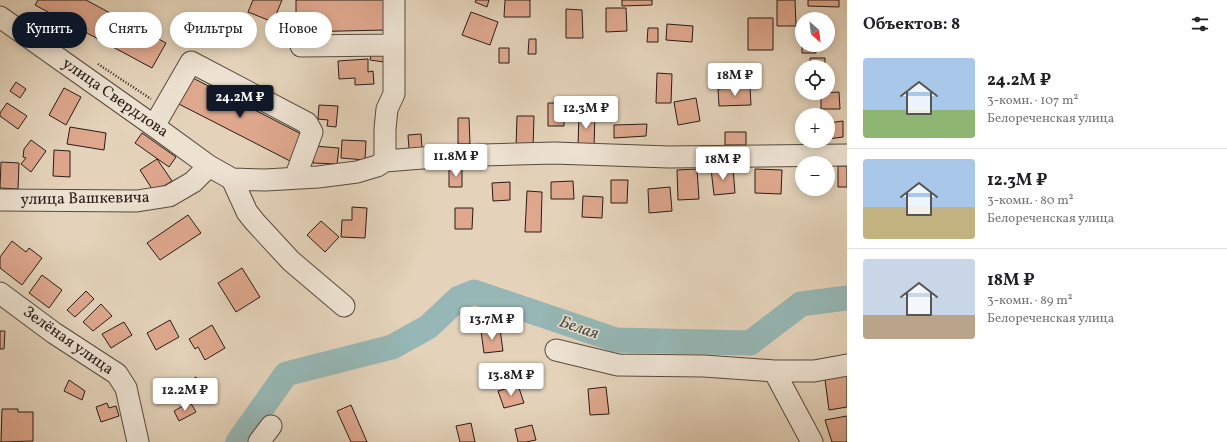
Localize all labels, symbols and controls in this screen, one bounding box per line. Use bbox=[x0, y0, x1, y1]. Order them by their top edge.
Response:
chip: Купить bbox=[12, 12, 87, 48]
chip: Снять bbox=[95, 12, 162, 48]
chip: Фильтры bbox=[170, 12, 257, 48]
chip: Новое bbox=[265, 12, 332, 48]
north arrow bbox=[795, 12, 835, 52]
map controls bbox=[795, 12, 835, 196]
text: Объектов: 8 bbox=[863, 13, 960, 36]
icon: filters bbox=[1189, 13, 1211, 35]
street label: улица Свердлова bbox=[57, 53, 173, 143]
button: locate bbox=[795, 60, 835, 100]
pin: 18M ₽ bbox=[707, 63, 763, 97]
text: 18M ₽ bbox=[717, 67, 753, 85]
text: 24.2M ₽ bbox=[987, 69, 1051, 92]
icon: home bbox=[895, 74, 943, 122]
pin: 24.2M ₽ bbox=[203, 85, 277, 119]
text: 24.2M ₽ bbox=[216, 89, 264, 107]
text: 3-комн. · 107 m² bbox=[987, 92, 1078, 110]
pin: 12.3M ₽ bbox=[549, 96, 623, 130]
text: 12.3M ₽ bbox=[563, 100, 609, 118]
button: + bbox=[795, 108, 835, 148]
text: Белореченская улица bbox=[987, 110, 1114, 128]
pin: 11.8M ₽ bbox=[419, 144, 493, 178]
pin: 18M ₽ bbox=[695, 147, 751, 181]
text: 11.8M ₽ bbox=[433, 148, 479, 166]
text: 18M ₽ bbox=[705, 151, 741, 169]
button: − bbox=[795, 156, 835, 196]
text: 12.3M ₽ bbox=[987, 169, 1047, 192]
icon: home bbox=[895, 175, 943, 223]
street label: улица Вашкевича bbox=[20, 187, 150, 211]
text: 3-комн. · 80 m² bbox=[987, 192, 1074, 210]
text: Белореченская улица bbox=[987, 210, 1114, 228]
text: 18M ₽ bbox=[987, 269, 1035, 292]
icon: home bbox=[895, 275, 943, 323]
text: 3-комн. · 89 m² bbox=[987, 292, 1072, 310]
street label: Зелёная улица bbox=[18, 301, 118, 381]
pin: 13.7M ₽ bbox=[455, 307, 529, 341]
text: Белореченская улица bbox=[987, 310, 1114, 328]
text: 13.7M ₽ bbox=[469, 311, 515, 329]
water label: Белая bbox=[556, 311, 602, 345]
pin: 13.8M ₽ bbox=[474, 363, 548, 397]
text: 13.8M ₽ bbox=[488, 367, 534, 385]
pin: 12.2M ₽ bbox=[148, 378, 222, 412]
text: 12.2M ₽ bbox=[162, 382, 208, 400]

